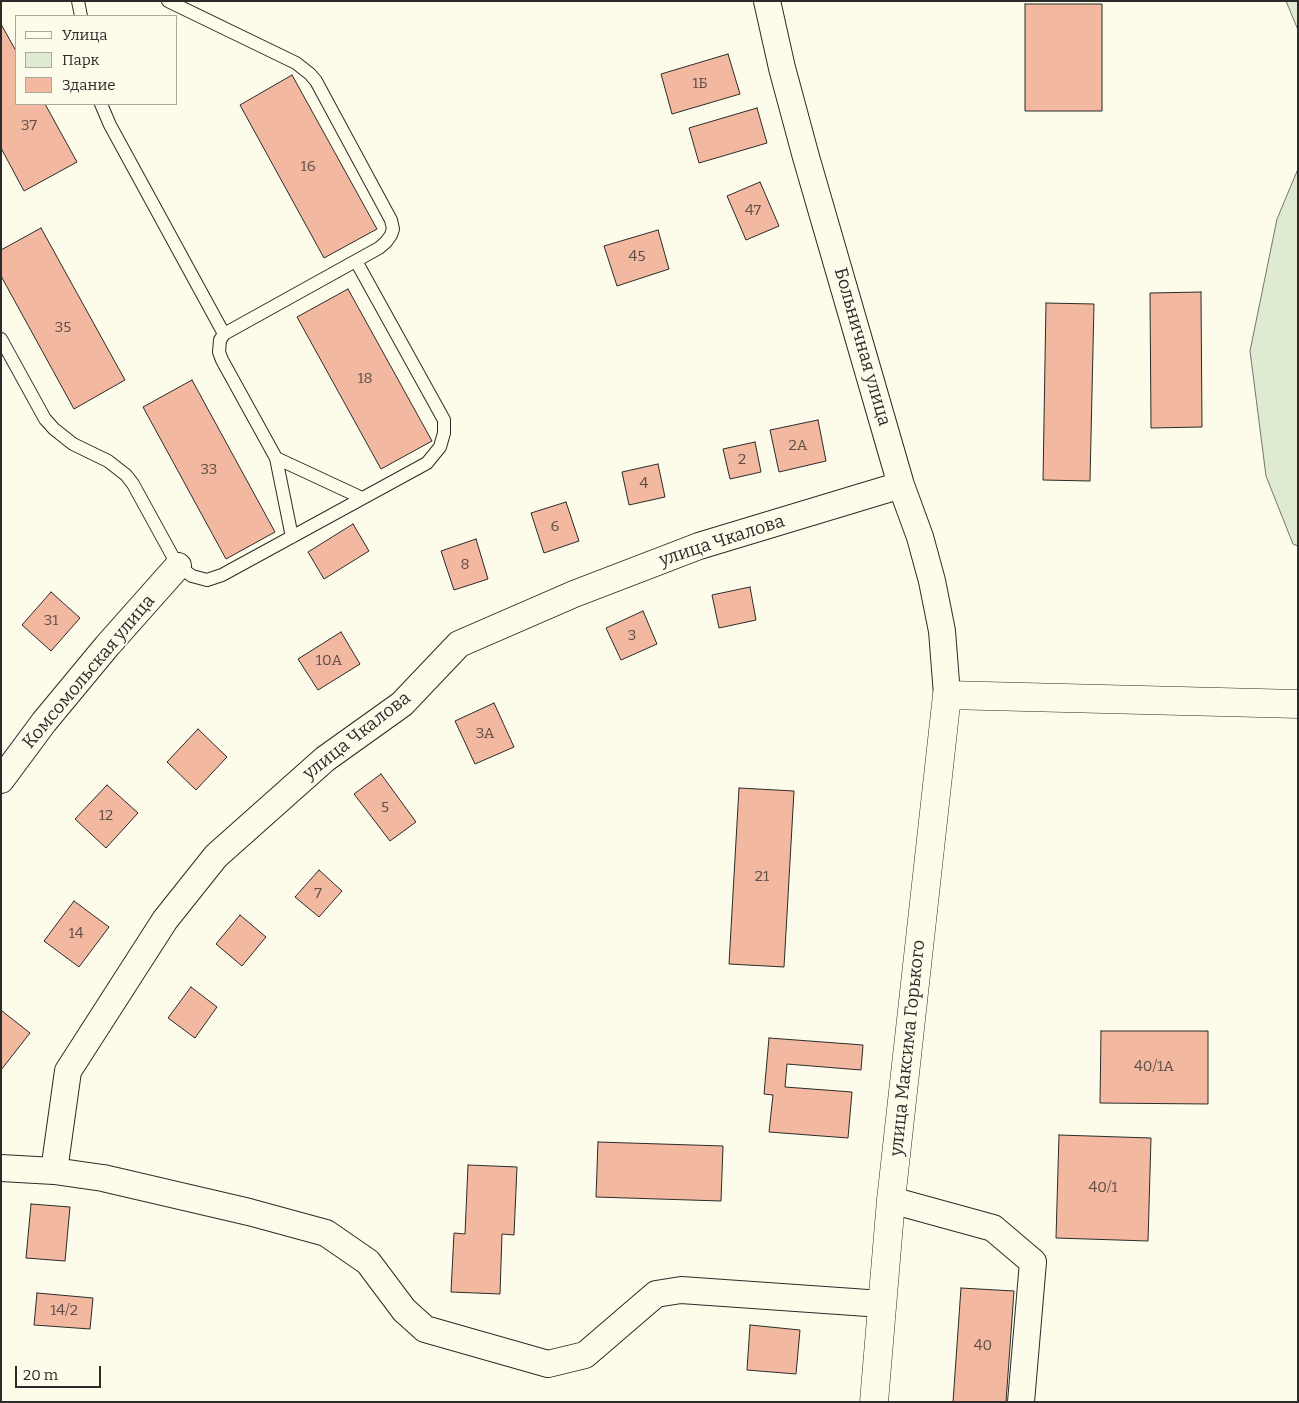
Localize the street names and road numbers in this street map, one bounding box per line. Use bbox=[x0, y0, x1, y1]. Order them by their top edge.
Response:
street label: Больничная улица bbox=[829, 265, 895, 429]
street label: улица Чкалова bbox=[657, 511, 787, 571]
street label: Комсомольская улица bbox=[18, 591, 160, 753]
street label: улица Чкалова bbox=[299, 687, 415, 785]
street label: улица Максима Горького bbox=[886, 939, 930, 1157]

